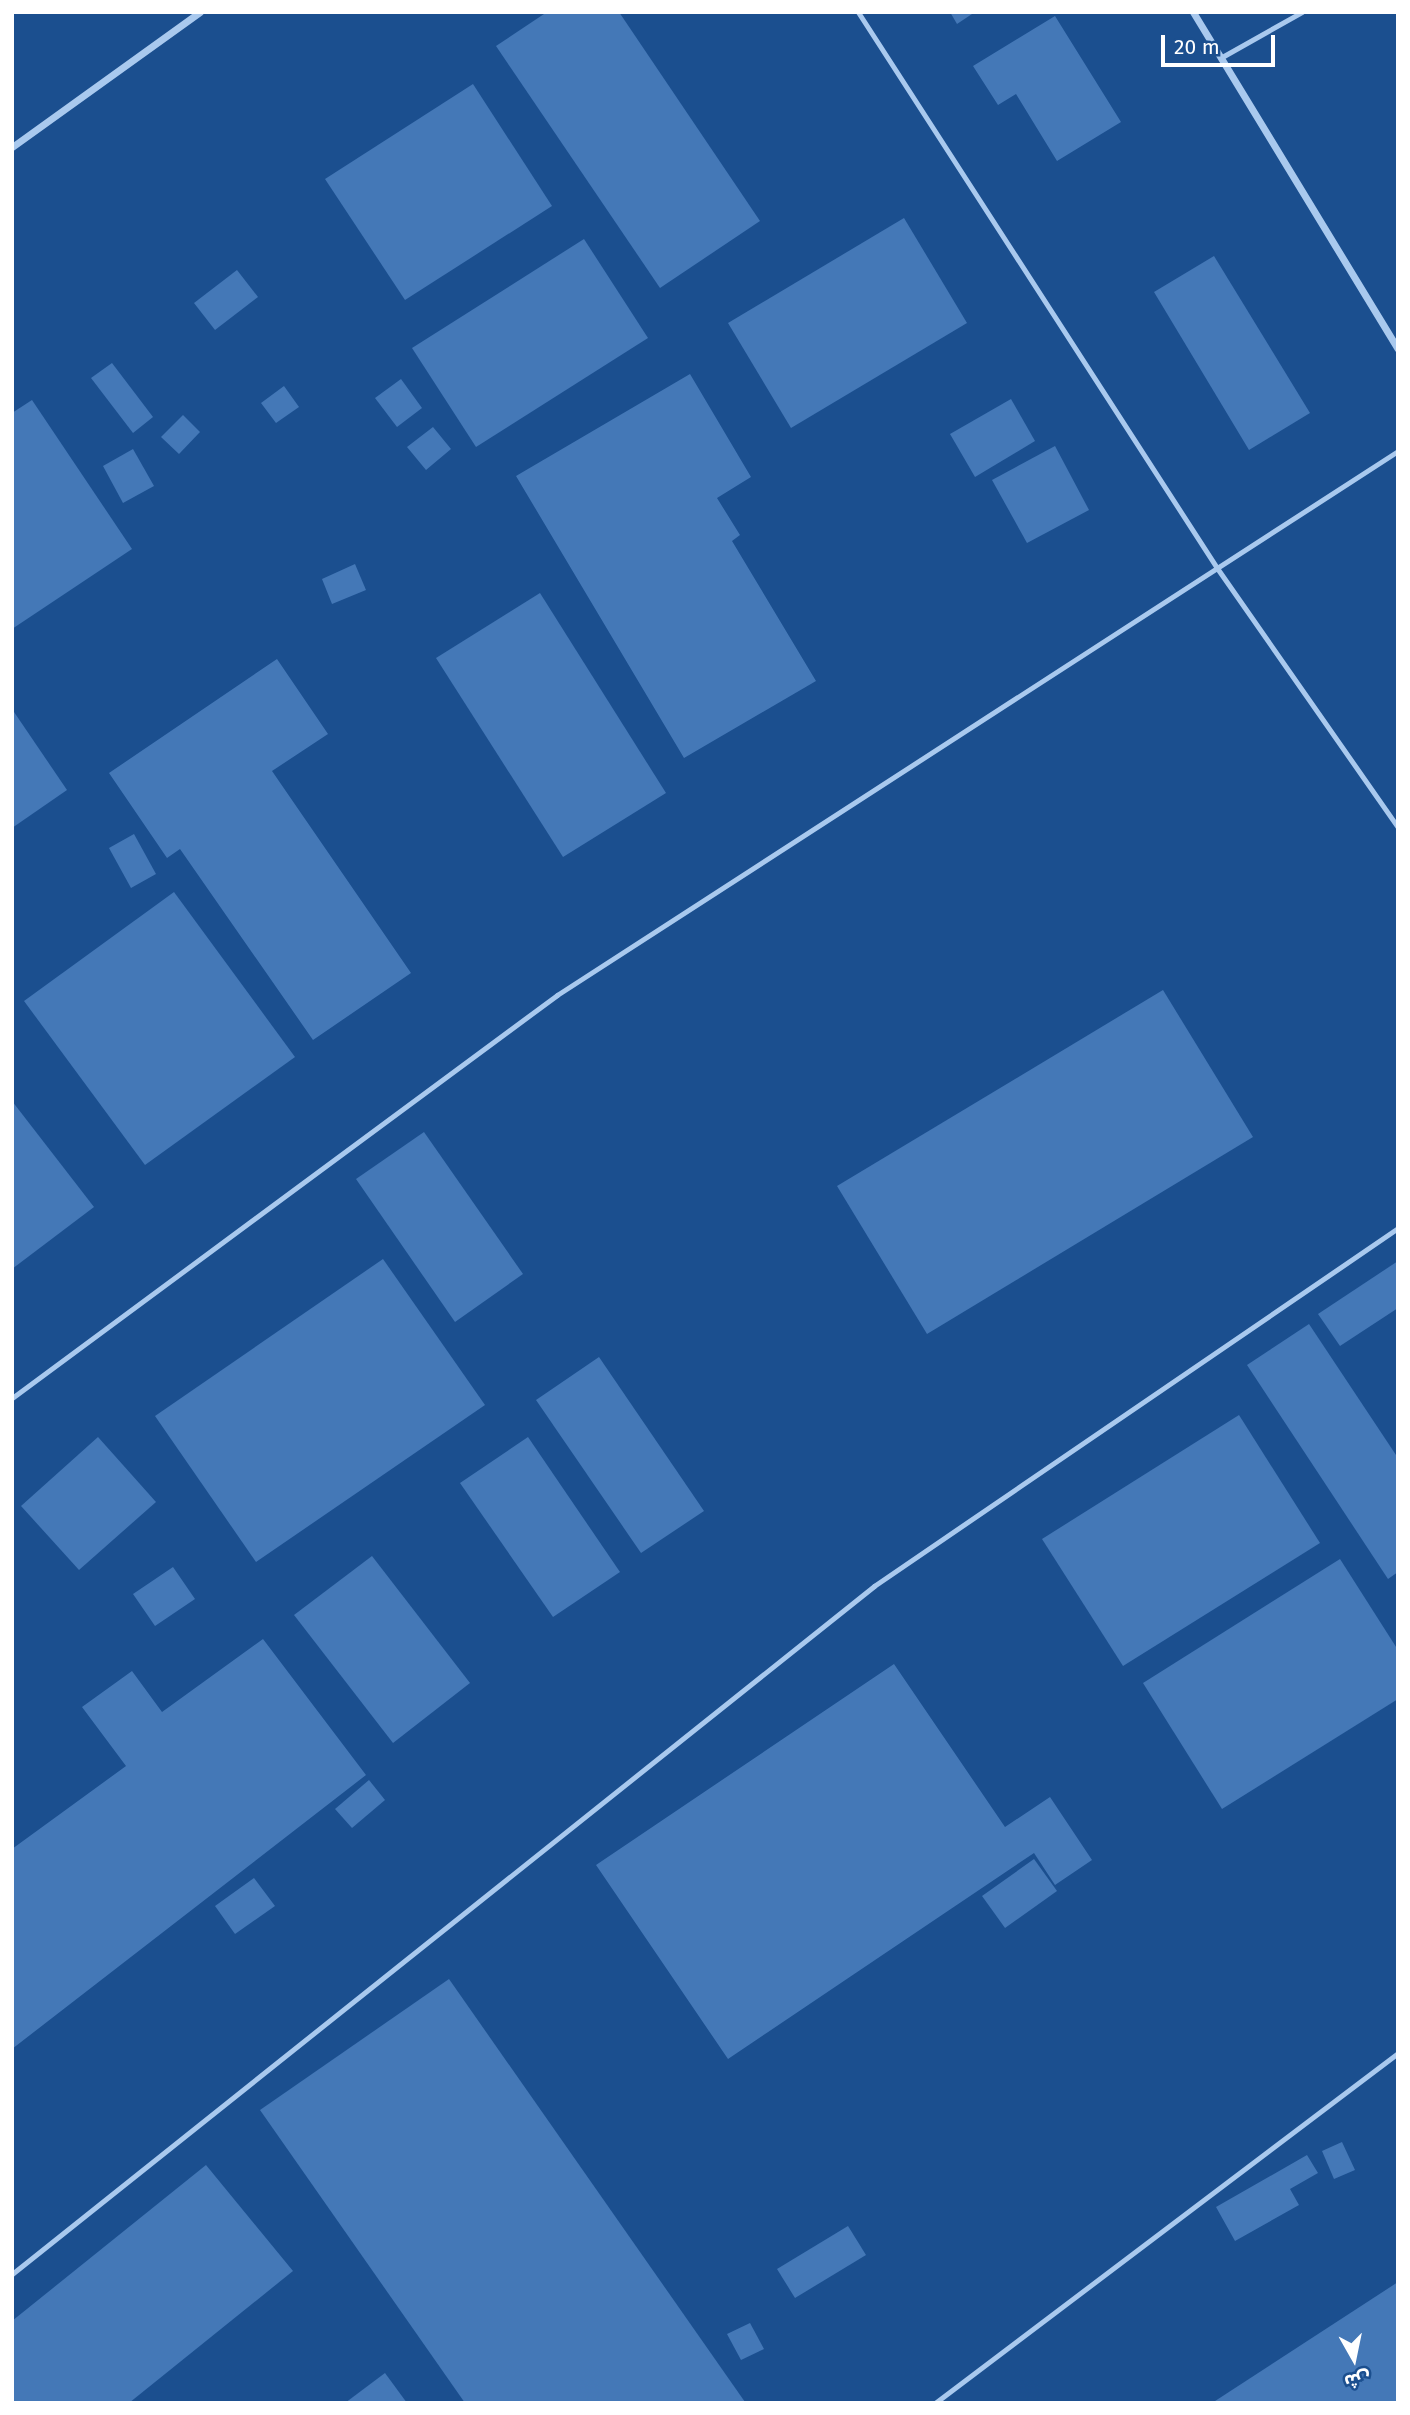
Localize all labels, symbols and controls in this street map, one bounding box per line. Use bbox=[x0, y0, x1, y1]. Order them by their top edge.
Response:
scale bar bbox=[1165, 21, 1279, 65]
text: 20 m bbox=[1174, 34, 1220, 60]
north arrow bbox=[1319, 2324, 1389, 2394]
text: ش bbox=[1343, 2367, 1372, 2394]

